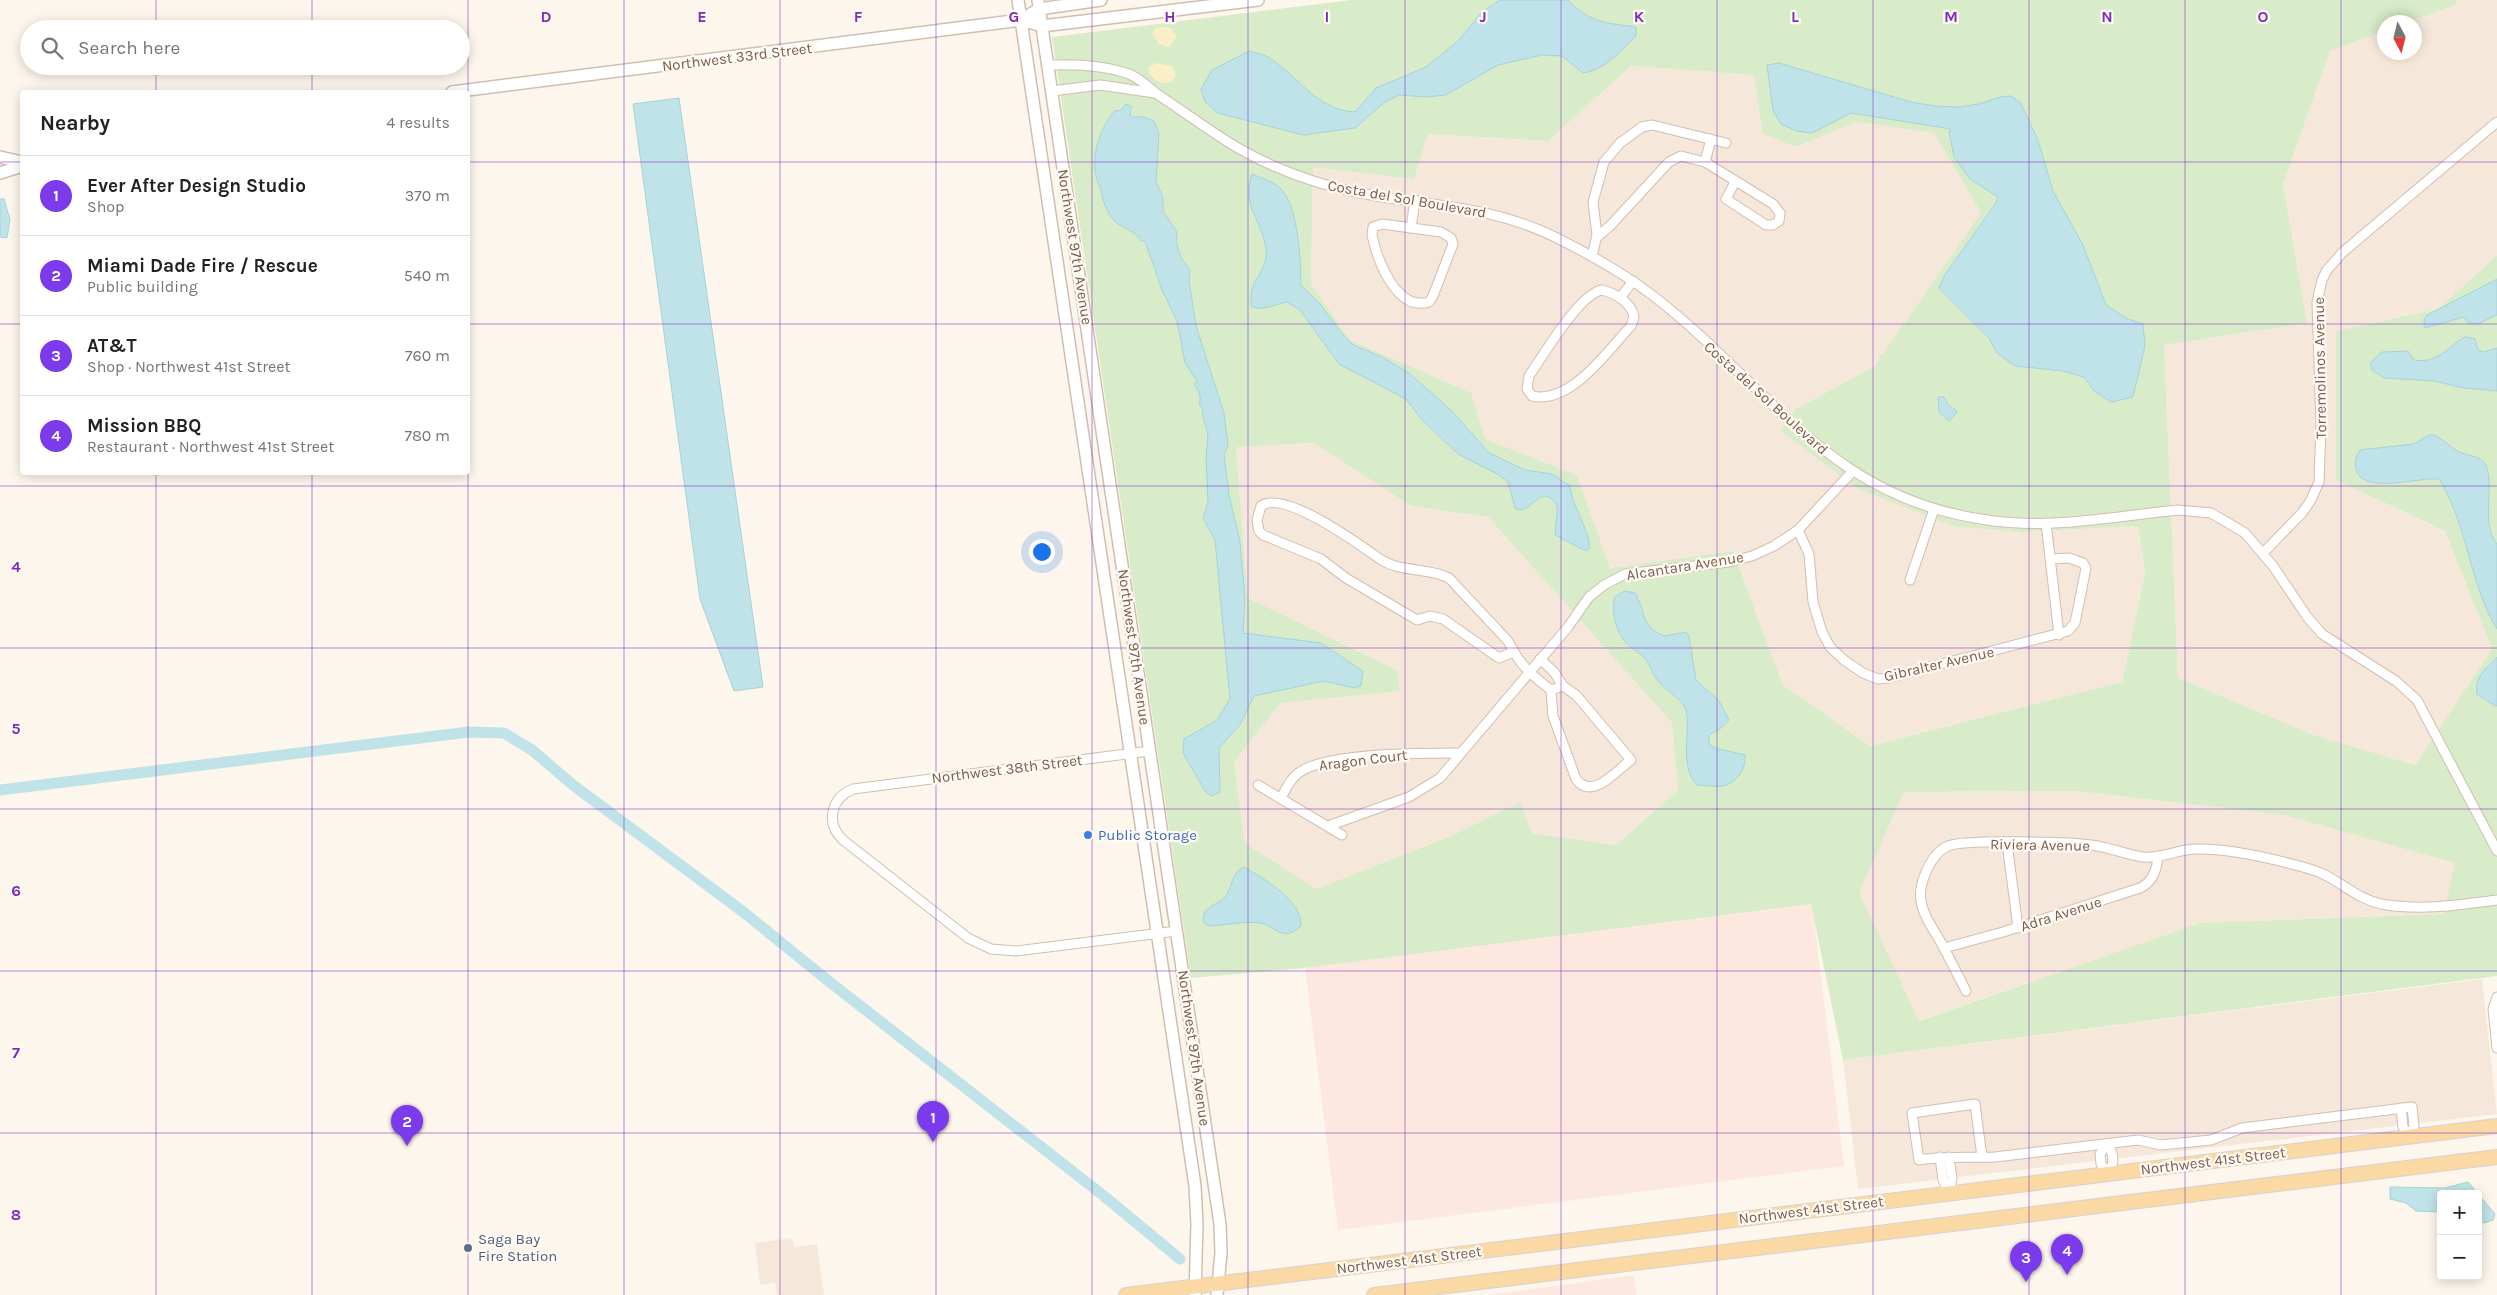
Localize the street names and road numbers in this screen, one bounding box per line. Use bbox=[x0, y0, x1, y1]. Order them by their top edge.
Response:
street label: Northwest 33rd Street bbox=[661, 39, 813, 75]
street label: Northwest 97th Avenue bbox=[1054, 168, 1096, 326]
street label: Costa del Sol Boulevard bbox=[1326, 176, 1488, 222]
street label: Torremolinos Avenue bbox=[2310, 297, 2330, 439]
street label: Costa del Sol Boulevard bbox=[1700, 338, 1832, 458]
street label: Alcantara Avenue bbox=[1625, 548, 1745, 584]
street label: Northwest 97th Avenue bbox=[1114, 568, 1154, 726]
street label: Gibralter Avenue bbox=[1882, 643, 1996, 685]
street label: Aragon Court bbox=[1318, 746, 1409, 774]
street label: Northwest 38th Street bbox=[931, 751, 1084, 787]
street label: Riviera Avenue bbox=[1990, 835, 2090, 855]
street label: Adra Avenue bbox=[2018, 892, 2104, 936]
street label: Northwest 97th Avenue bbox=[1174, 969, 1214, 1127]
street label: Northwest 41st Street bbox=[2140, 1143, 2287, 1179]
street label: Northwest 41st Street bbox=[1738, 1192, 1885, 1228]
street label: Northwest 41st Street bbox=[1336, 1242, 1483, 1278]

